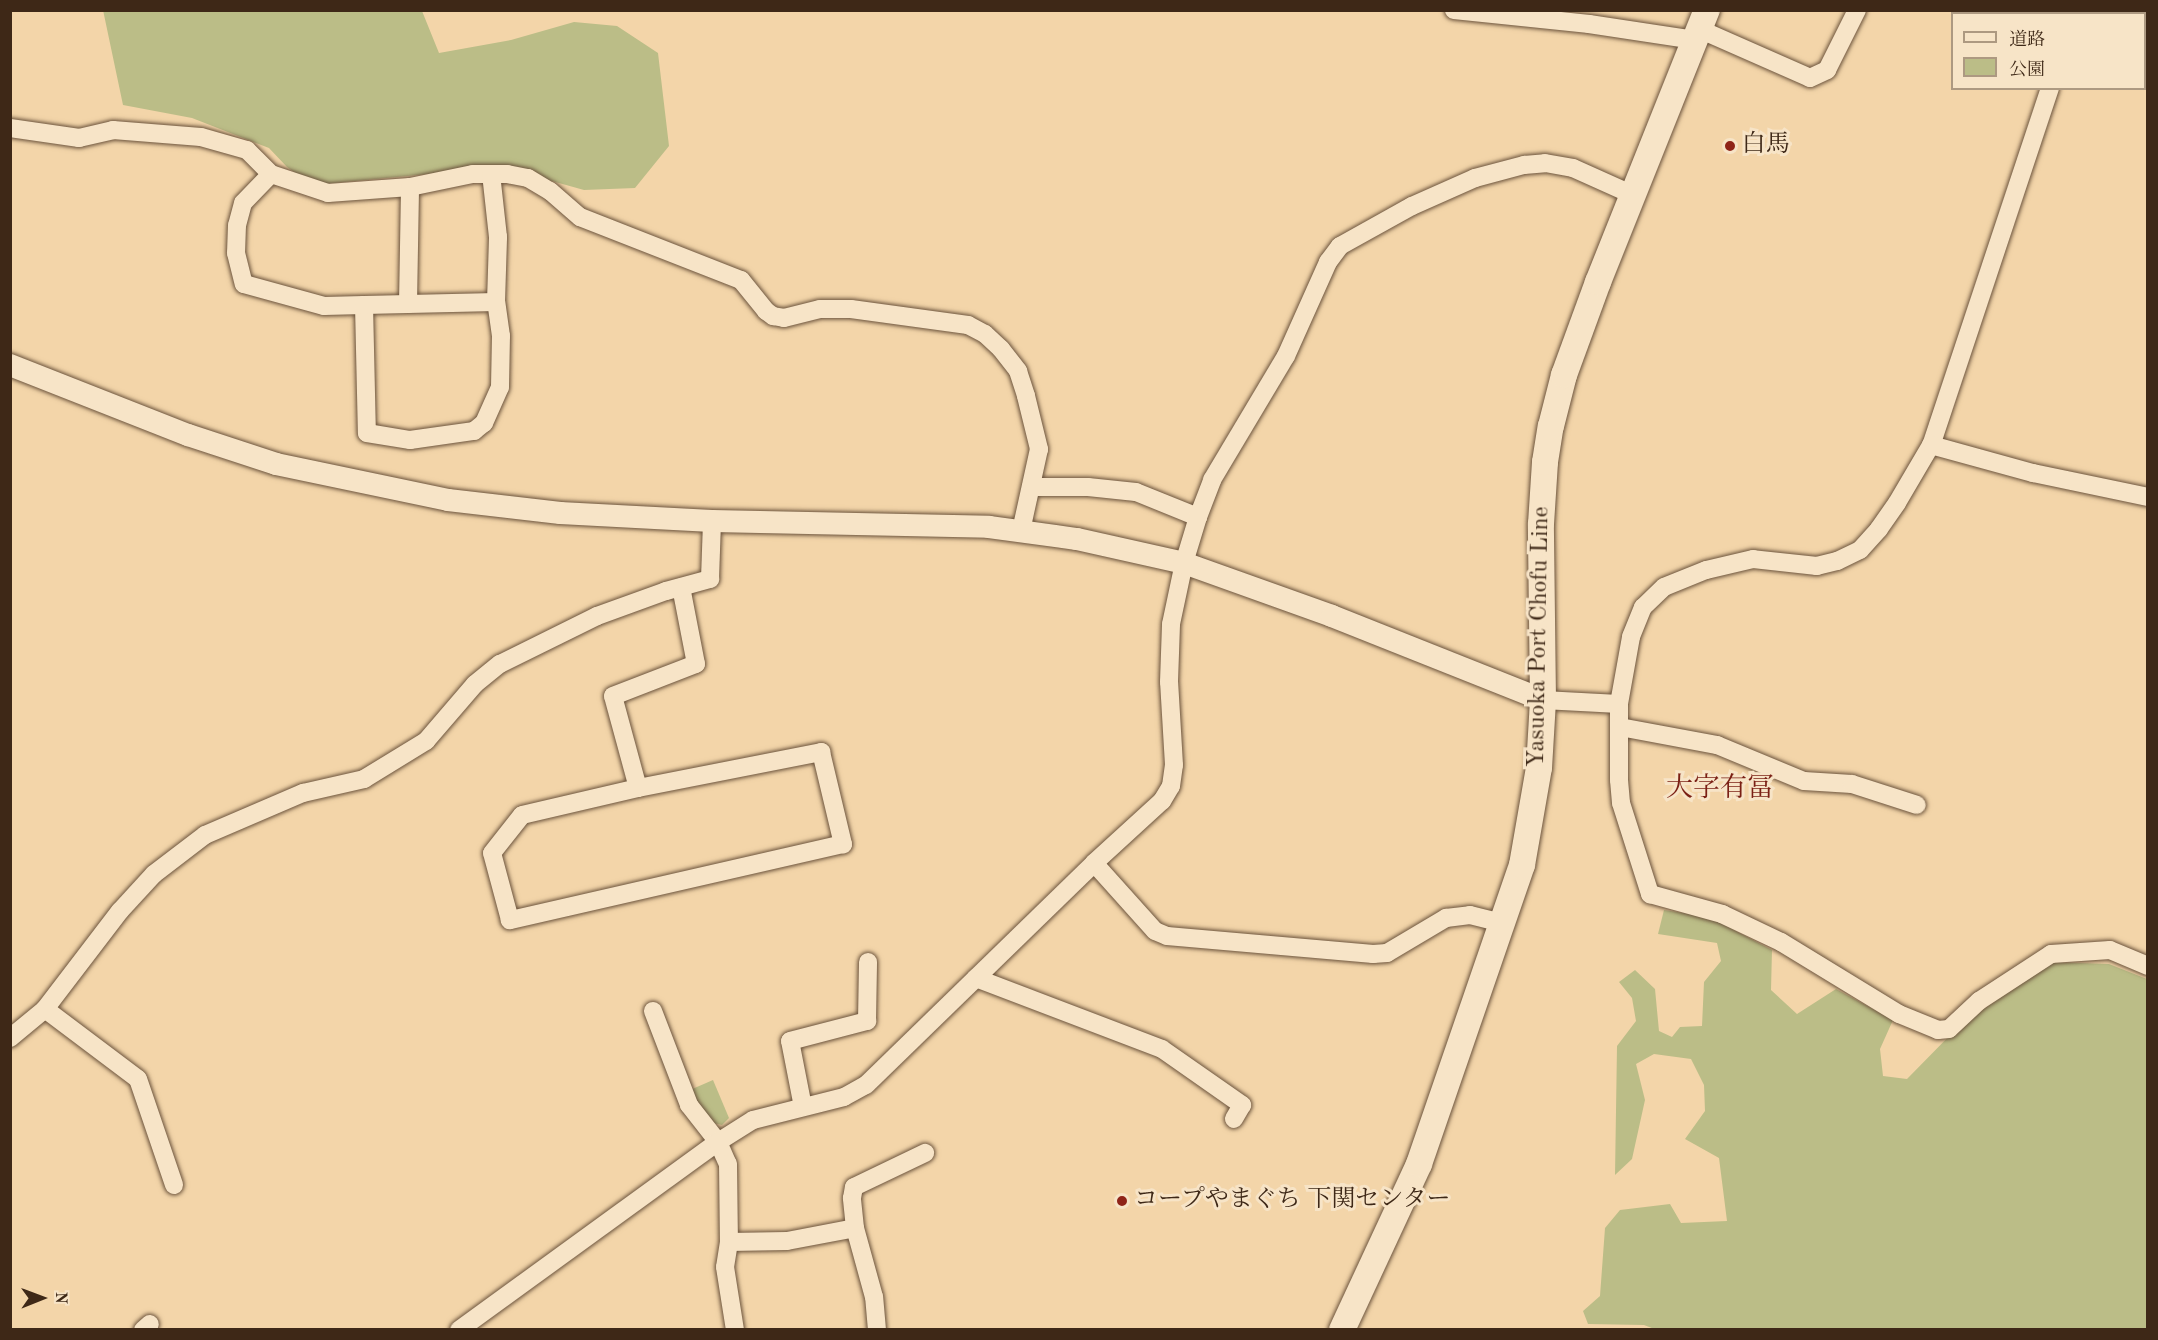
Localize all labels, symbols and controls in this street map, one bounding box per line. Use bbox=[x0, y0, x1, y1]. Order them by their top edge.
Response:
legend bbox=[1951, 12, 2146, 90]
text: 道路 bbox=[2009, 31, 2045, 49]
text: 公園 bbox=[2009, 61, 2045, 79]
place label: 白馬 bbox=[1742, 132, 1790, 160]
marker: 白馬 bbox=[1723, 139, 1737, 153]
street label: Yasuoka Port Chofu Line bbox=[1523, 506, 1557, 768]
district label: 大字有冨 bbox=[1666, 773, 1774, 805]
place label: コープやまぐち 下関センター bbox=[1134, 1187, 1453, 1215]
marker: コープやまぐち 下関センター bbox=[1115, 1194, 1129, 1208]
north arrow bbox=[12, 1268, 72, 1328]
text: N bbox=[52, 1291, 68, 1304]

